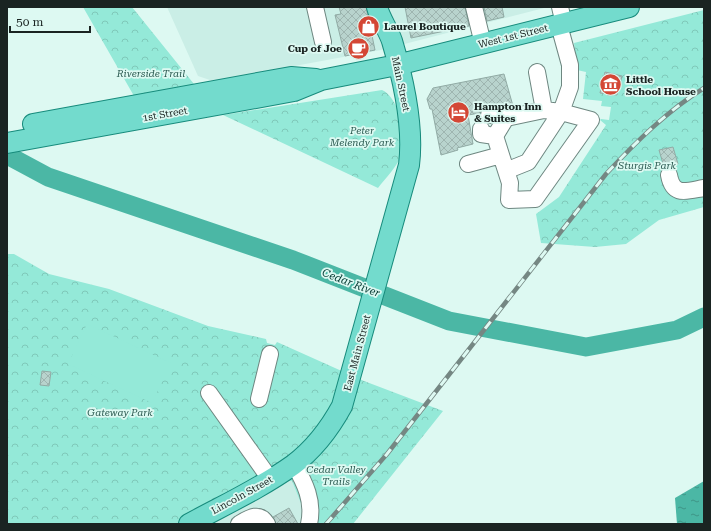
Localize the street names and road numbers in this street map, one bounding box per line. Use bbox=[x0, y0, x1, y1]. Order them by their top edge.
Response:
street label: West 1st Street bbox=[477, 22, 549, 50]
street label: Main Street bbox=[390, 56, 412, 113]
street label: 1st Street bbox=[142, 105, 189, 123]
street label: East Main Street bbox=[342, 313, 373, 392]
street label: Lincoln Street bbox=[209, 474, 275, 516]

